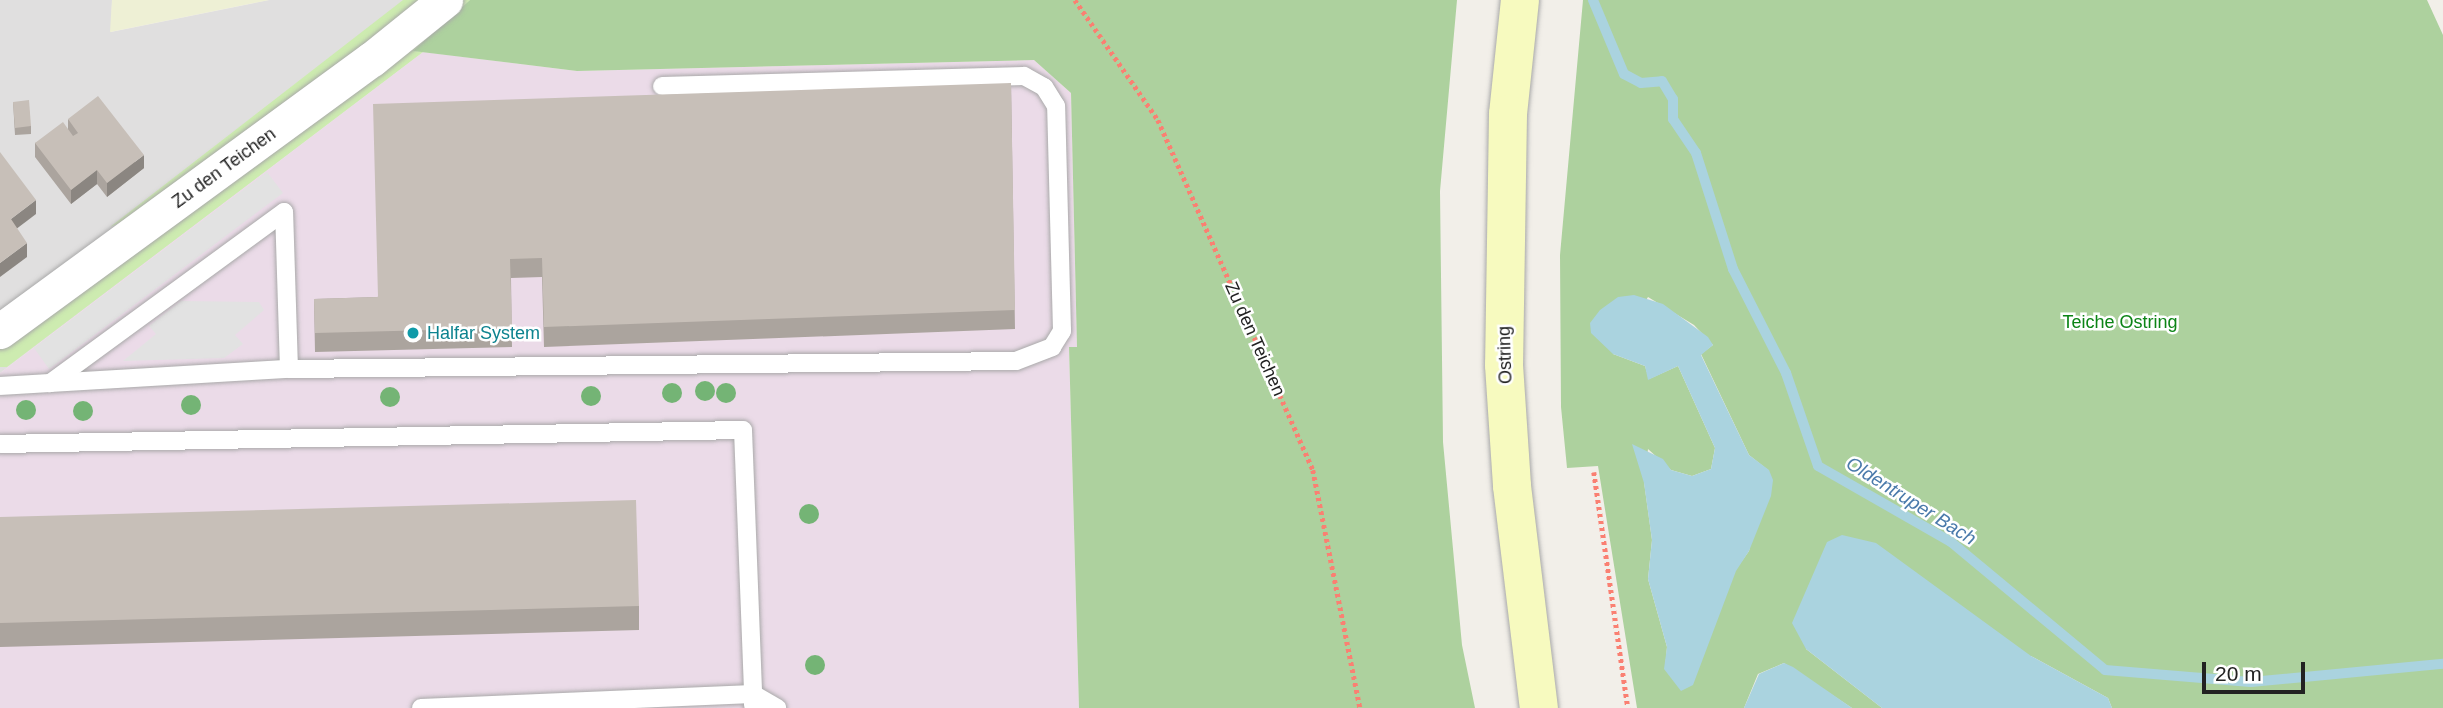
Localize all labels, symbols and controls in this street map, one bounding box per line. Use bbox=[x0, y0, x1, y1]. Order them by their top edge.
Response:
street label: Zu den Teichen bbox=[168, 123, 280, 213]
street label: Zu den Teichen bbox=[1220, 278, 1290, 400]
park label: Teiche Ostring bbox=[2062, 311, 2178, 333]
place label: Halfar System bbox=[427, 322, 540, 344]
marker: Halfar System bbox=[405, 325, 421, 341]
street label: Ostring bbox=[1493, 326, 1517, 384]
water label: Oldentruper Bach bbox=[1842, 452, 1980, 550]
scale bar bbox=[2205, 648, 2308, 692]
text: 20 m bbox=[2215, 662, 2262, 685]

